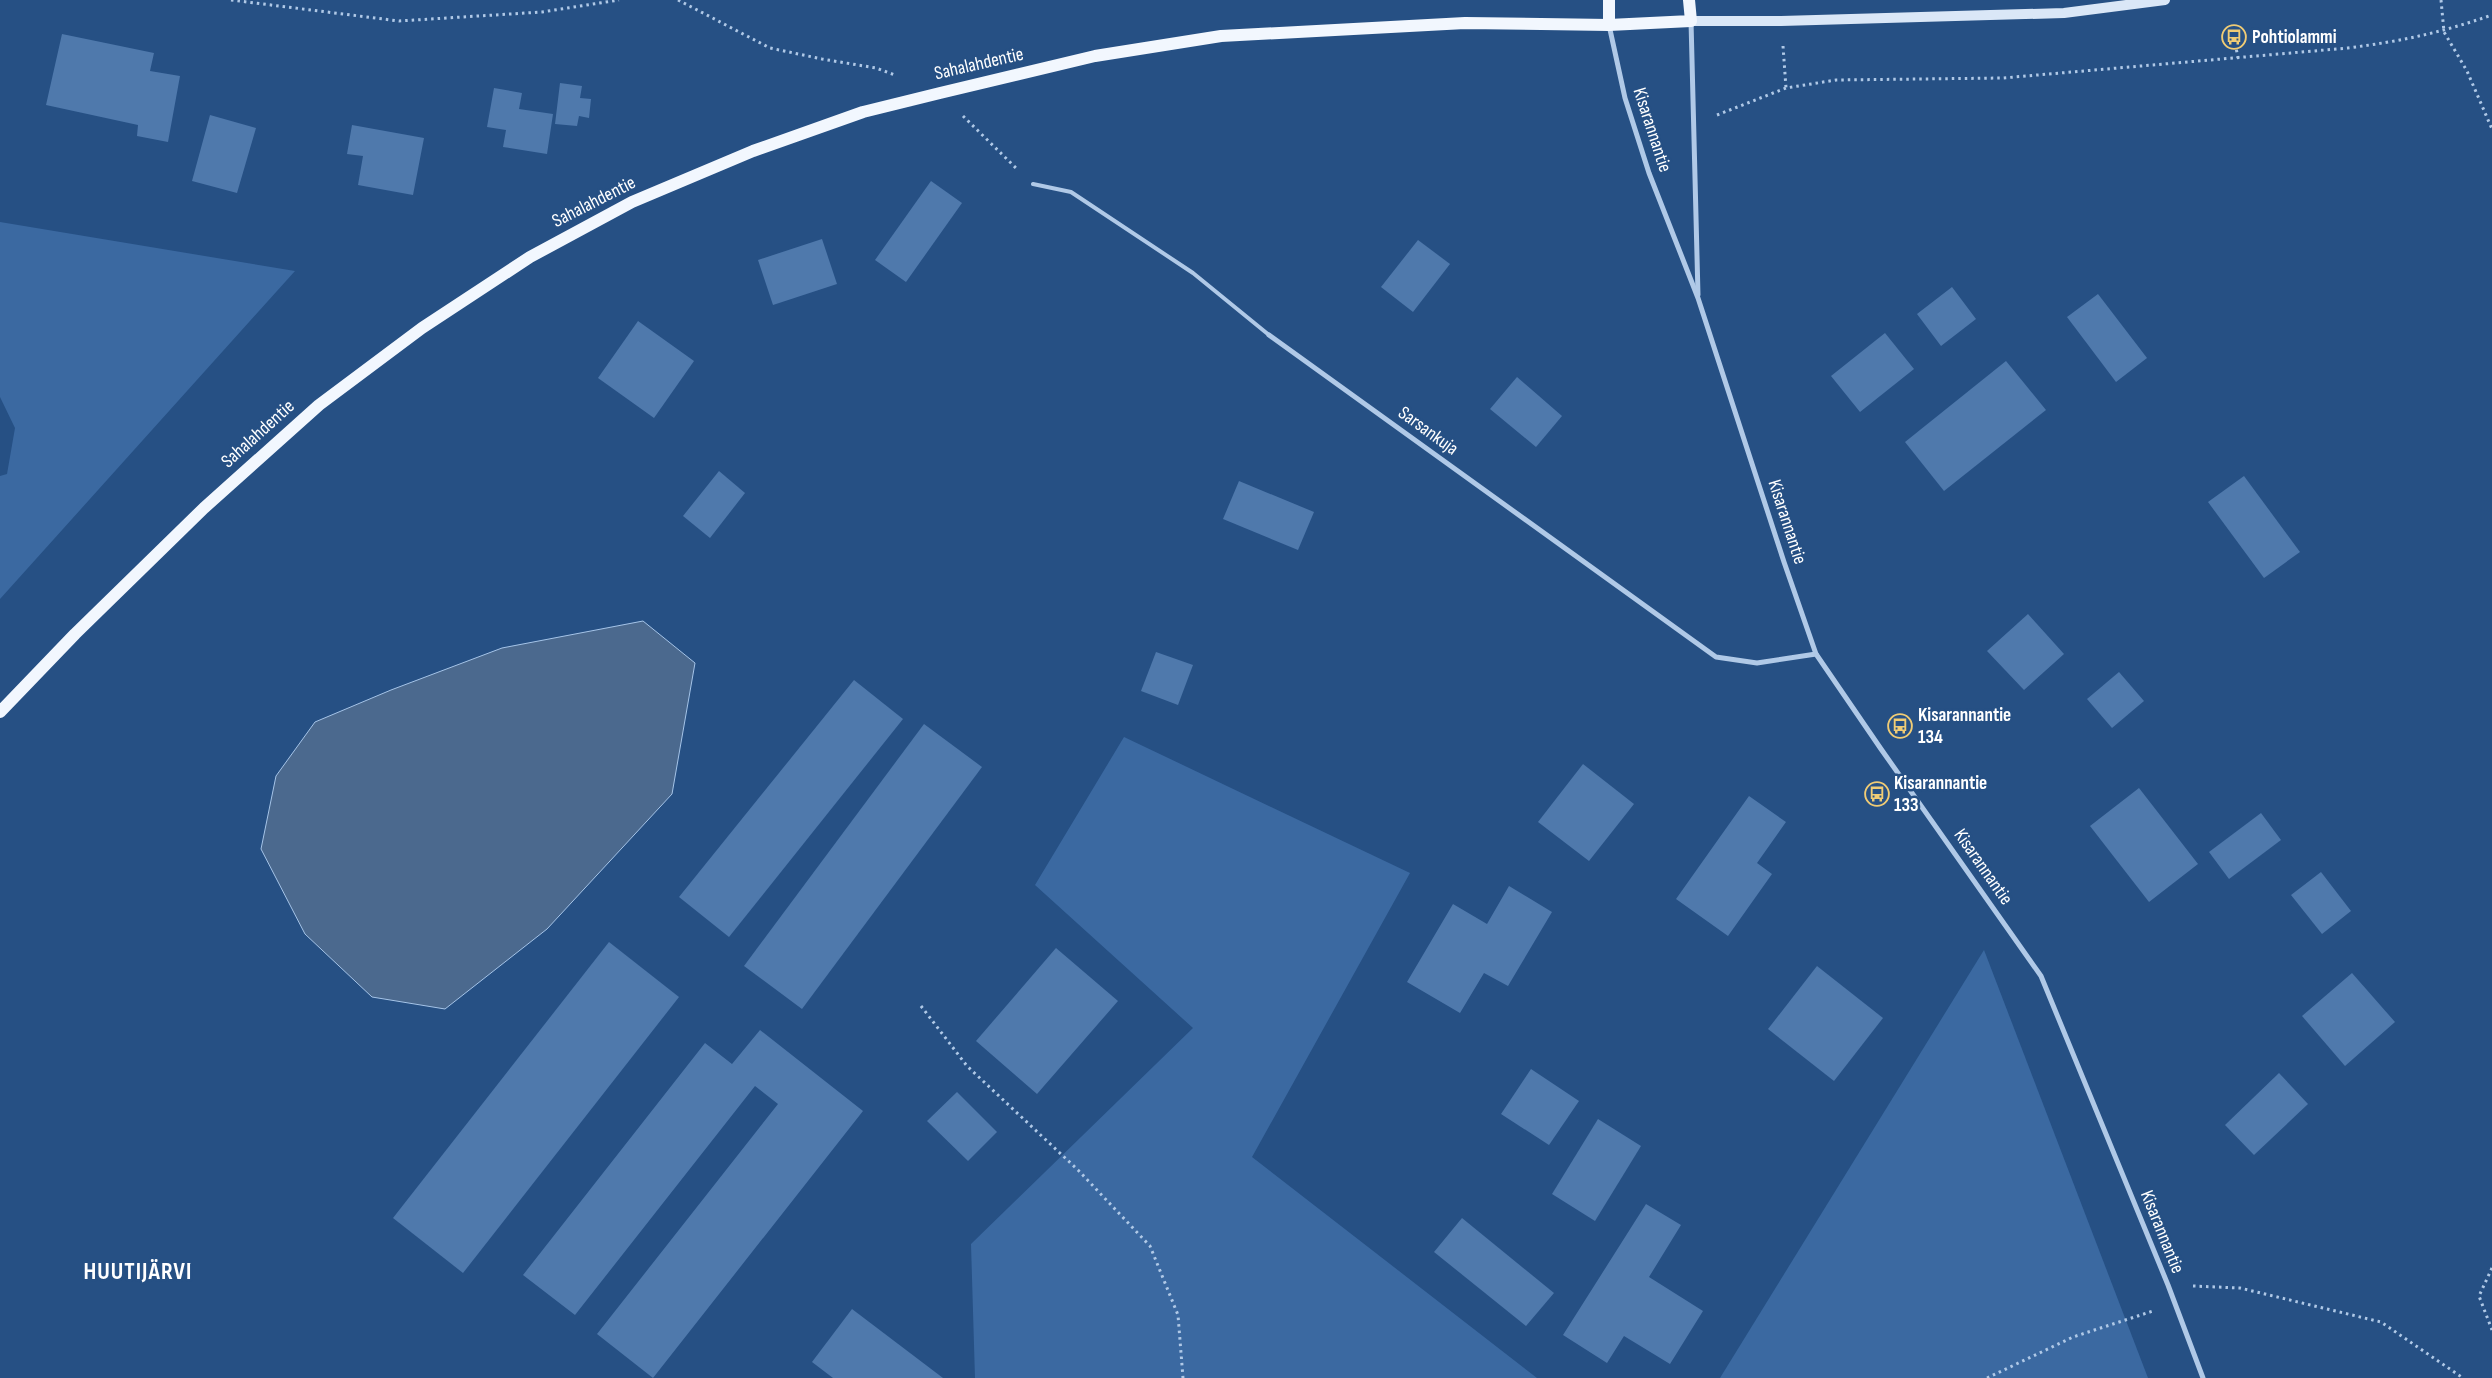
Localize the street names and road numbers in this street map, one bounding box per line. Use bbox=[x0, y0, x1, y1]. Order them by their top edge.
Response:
street label: Sahalahdentie bbox=[932, 43, 1026, 85]
street label: Kisarannantie bbox=[1628, 85, 1676, 175]
street label: Sahalahdentie bbox=[548, 171, 640, 233]
street label: Sahalahdentie bbox=[217, 395, 299, 473]
street label: Sarsankuja bbox=[1393, 401, 1463, 461]
street label: Kisarannantie bbox=[1763, 477, 1811, 567]
street label: Kisarannantie bbox=[1948, 825, 2018, 909]
street label: Kisarannantie bbox=[2135, 1187, 2189, 1277]

